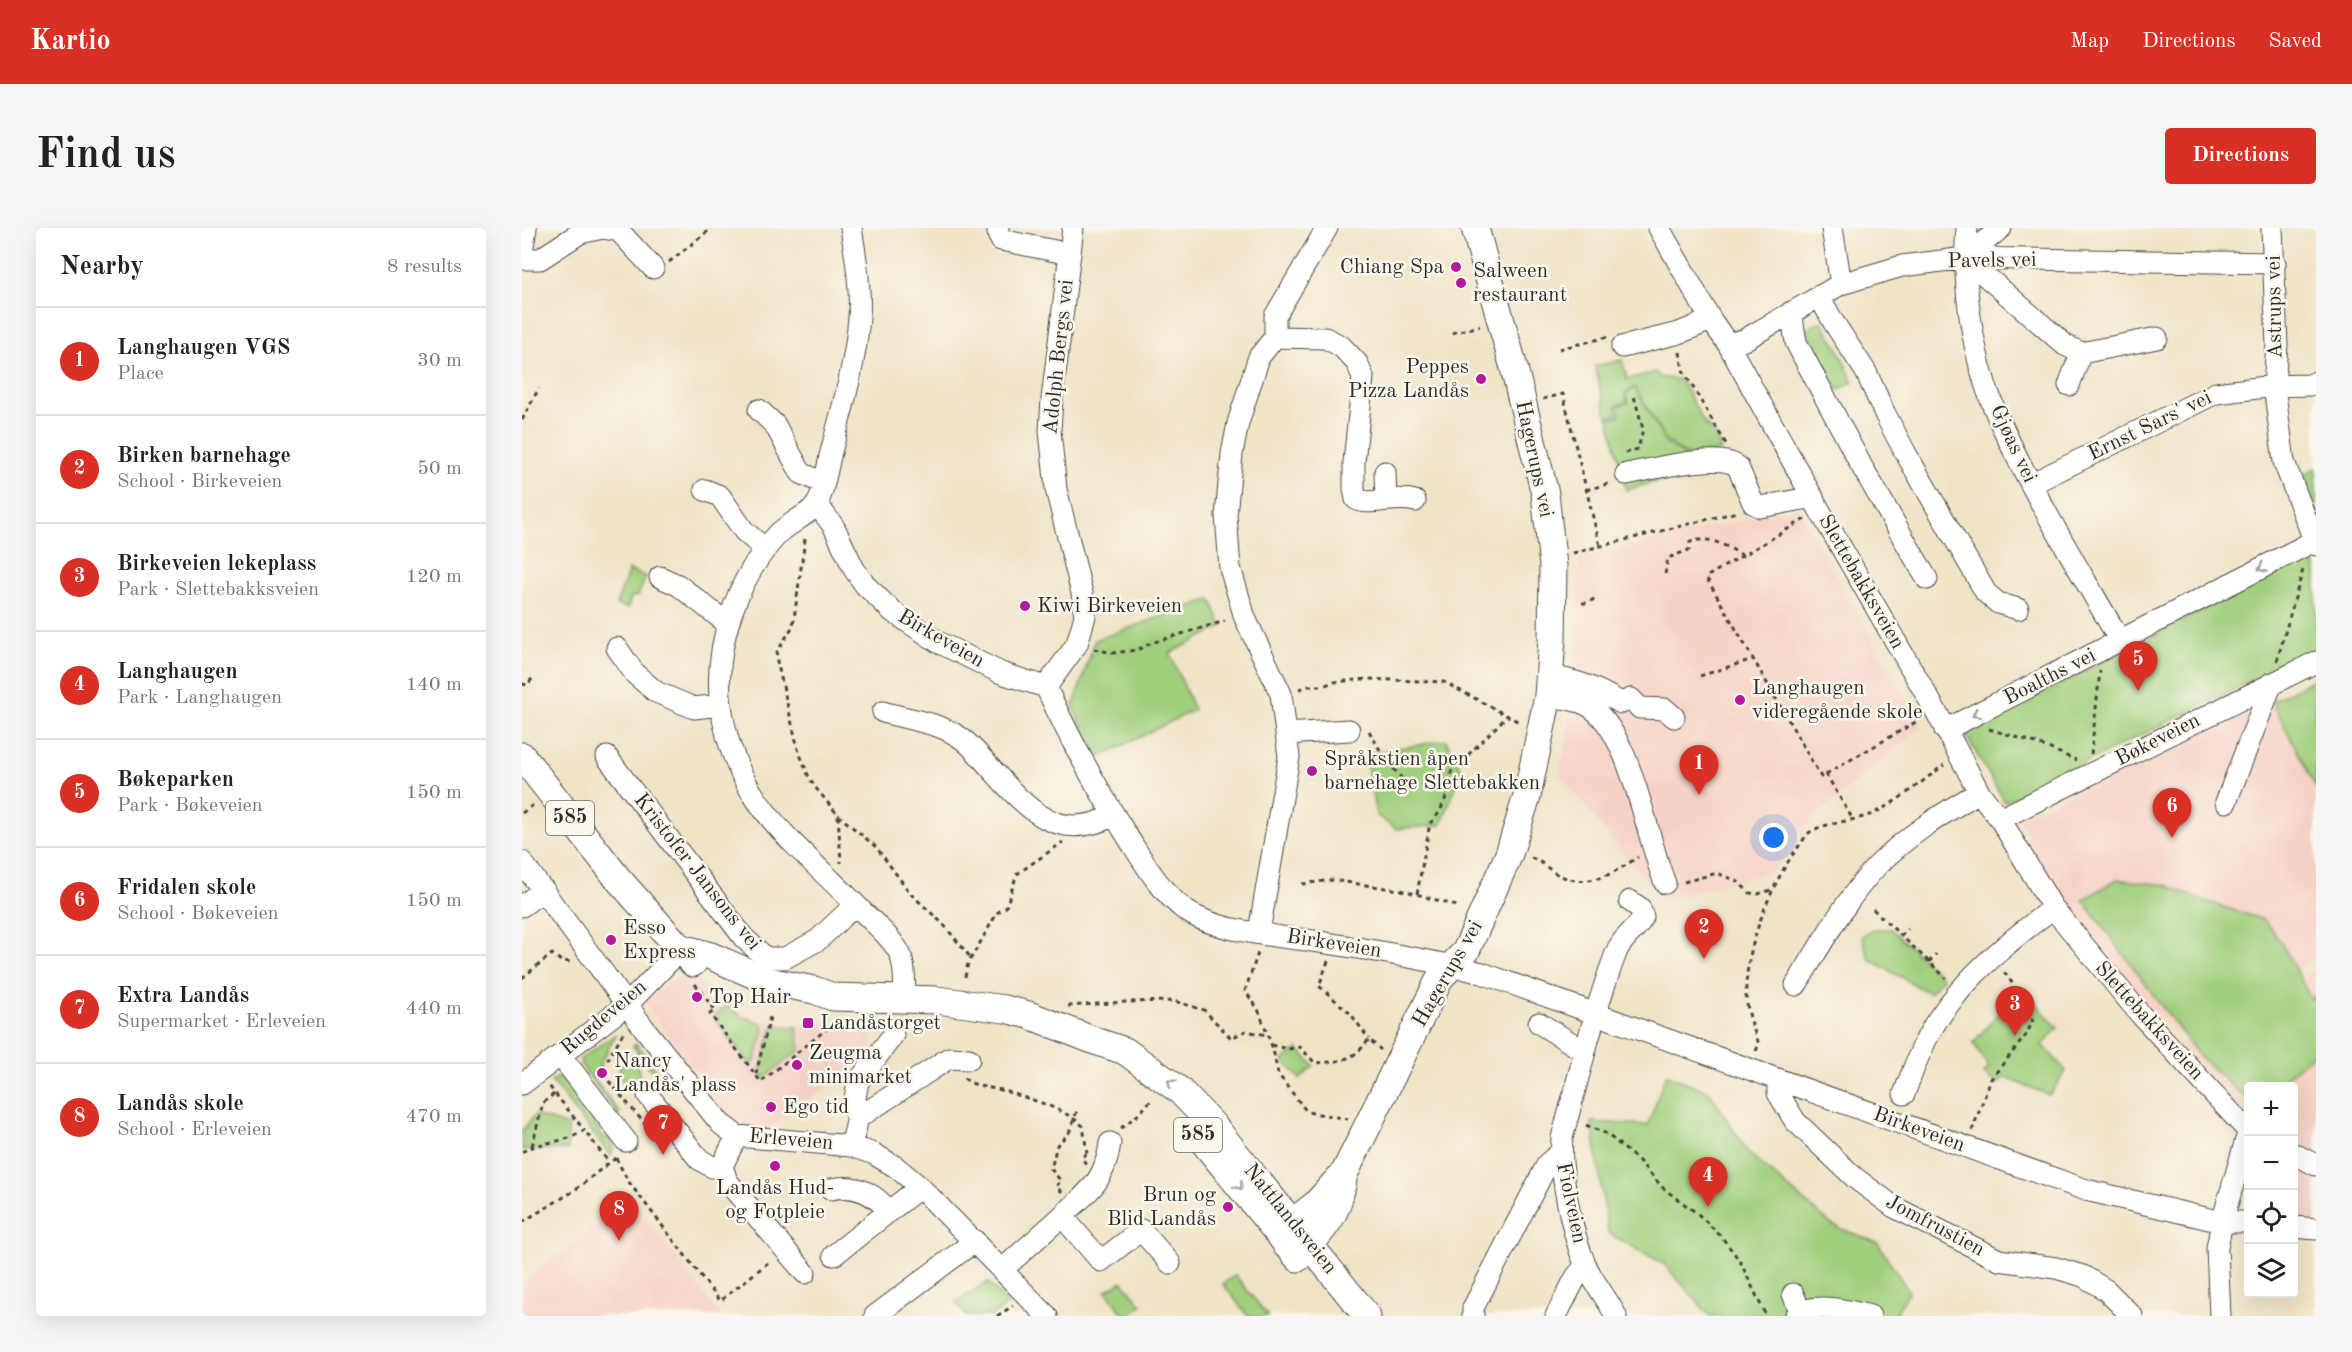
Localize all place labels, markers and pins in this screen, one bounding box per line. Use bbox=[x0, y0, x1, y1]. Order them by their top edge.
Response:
place label: Chiang Spa bbox=[1340, 257, 1444, 278]
marker: Chiang Spa bbox=[1449, 260, 1463, 274]
place label: Salween restaurant bbox=[1473, 261, 1567, 306]
marker: Salween restaurant bbox=[1454, 276, 1468, 290]
place label: Peppes Pizza Landås bbox=[1348, 357, 1469, 402]
marker: Peppes Pizza Landås bbox=[1474, 372, 1488, 386]
place label: Kiwi Birkeveien bbox=[1037, 596, 1182, 617]
marker: Kiwi Birkeveien bbox=[1018, 599, 1032, 613]
pin: 5 bbox=[2118, 642, 2158, 691]
place label: Langhaugen videregående skole bbox=[1752, 678, 1923, 723]
marker: Langhaugen videregående skole bbox=[1733, 693, 1747, 707]
pin: 1 bbox=[1680, 746, 1718, 795]
place label: Språkstien åpen barnehage Slettebakken bbox=[1324, 749, 1540, 794]
marker: Språkstien åpen barnehage Slettebakken bbox=[1305, 764, 1319, 778]
pin: 6 bbox=[2152, 788, 2192, 838]
pin: 2 bbox=[1684, 910, 1724, 959]
place label: Esso Express bbox=[623, 918, 696, 963]
marker: Esso Express bbox=[604, 933, 618, 947]
pin: 3 bbox=[1996, 986, 2034, 1036]
place label: Top Hair bbox=[709, 987, 791, 1008]
marker: Top Hair bbox=[690, 990, 704, 1004]
place label: Landåstorget bbox=[820, 1013, 941, 1034]
marker: Landåstorget bbox=[801, 1016, 815, 1030]
place label: Zeugma minimarket bbox=[809, 1043, 912, 1088]
place label: Nancy Landås' plass bbox=[614, 1051, 736, 1096]
marker: Zeugma minimarket bbox=[790, 1058, 804, 1072]
marker: Nancy Landås' plass bbox=[595, 1066, 609, 1080]
place label: Ego tid bbox=[783, 1097, 849, 1118]
marker: Ego tid bbox=[764, 1100, 778, 1114]
pin: 7 bbox=[644, 1106, 682, 1155]
pin: 4 bbox=[1688, 1158, 1728, 1207]
marker: Landås Hud- og Fotpleie bbox=[768, 1159, 782, 1173]
place label: Landås Hud- og Fotpleie bbox=[716, 1178, 834, 1223]
place label: Brun og Blid Landås bbox=[1107, 1185, 1217, 1230]
pin: 8 bbox=[600, 1192, 638, 1241]
marker: Brun og Blid Landås bbox=[1221, 1200, 1235, 1214]

